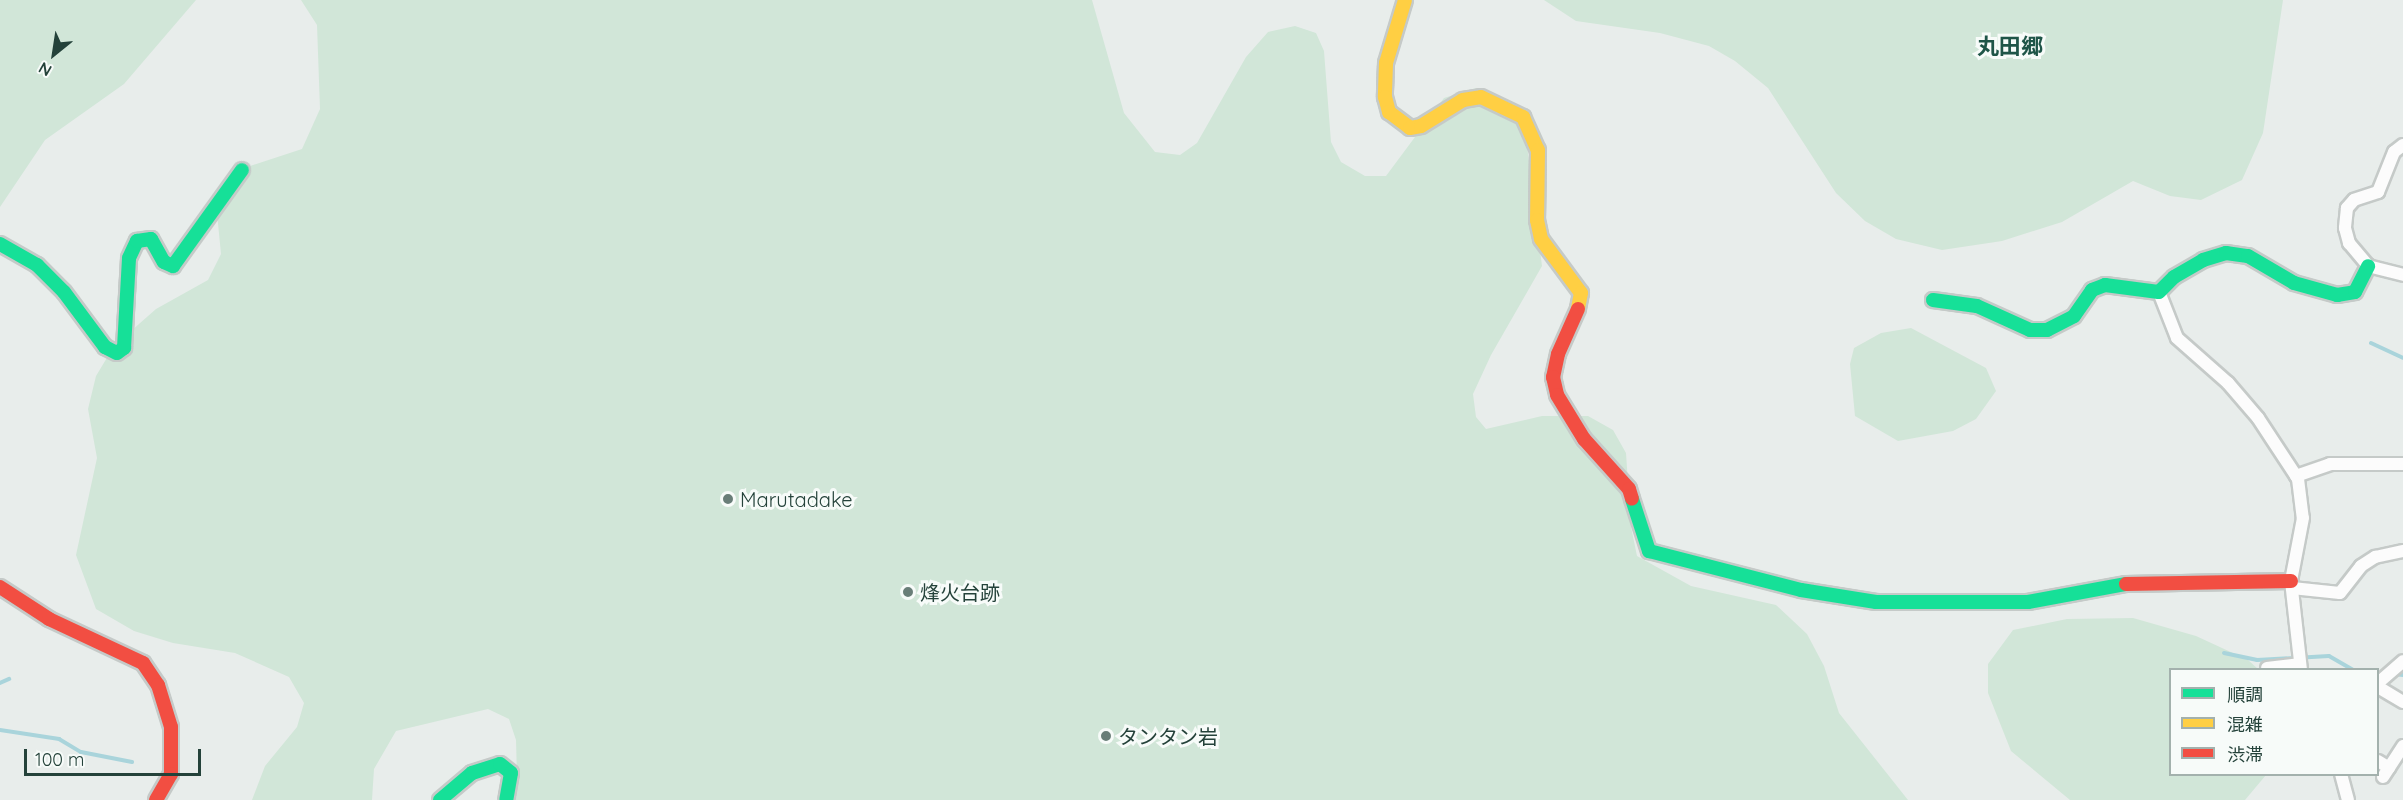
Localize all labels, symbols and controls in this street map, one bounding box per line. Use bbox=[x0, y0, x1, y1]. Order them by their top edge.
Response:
north arrow bbox=[24, 24, 84, 84]
district label: 丸田郷 bbox=[1977, 34, 2043, 60]
text: N bbox=[35, 58, 55, 81]
place label: Marutadake bbox=[740, 487, 852, 511]
marker: Marutadake bbox=[721, 492, 735, 506]
place label: 烽火台跡 bbox=[920, 580, 1000, 604]
marker: 烽火台跡 bbox=[901, 585, 915, 599]
legend bbox=[2169, 668, 2379, 776]
text: 順調 bbox=[2227, 683, 2263, 706]
text: 混雑 bbox=[2227, 713, 2263, 736]
place label: タンタン岩 bbox=[1118, 724, 1218, 748]
marker: タンタン岩 bbox=[1099, 729, 1113, 743]
scale bar bbox=[27, 737, 204, 775]
text: 渋滞 bbox=[2227, 743, 2263, 766]
text: 100 m bbox=[35, 748, 84, 771]

